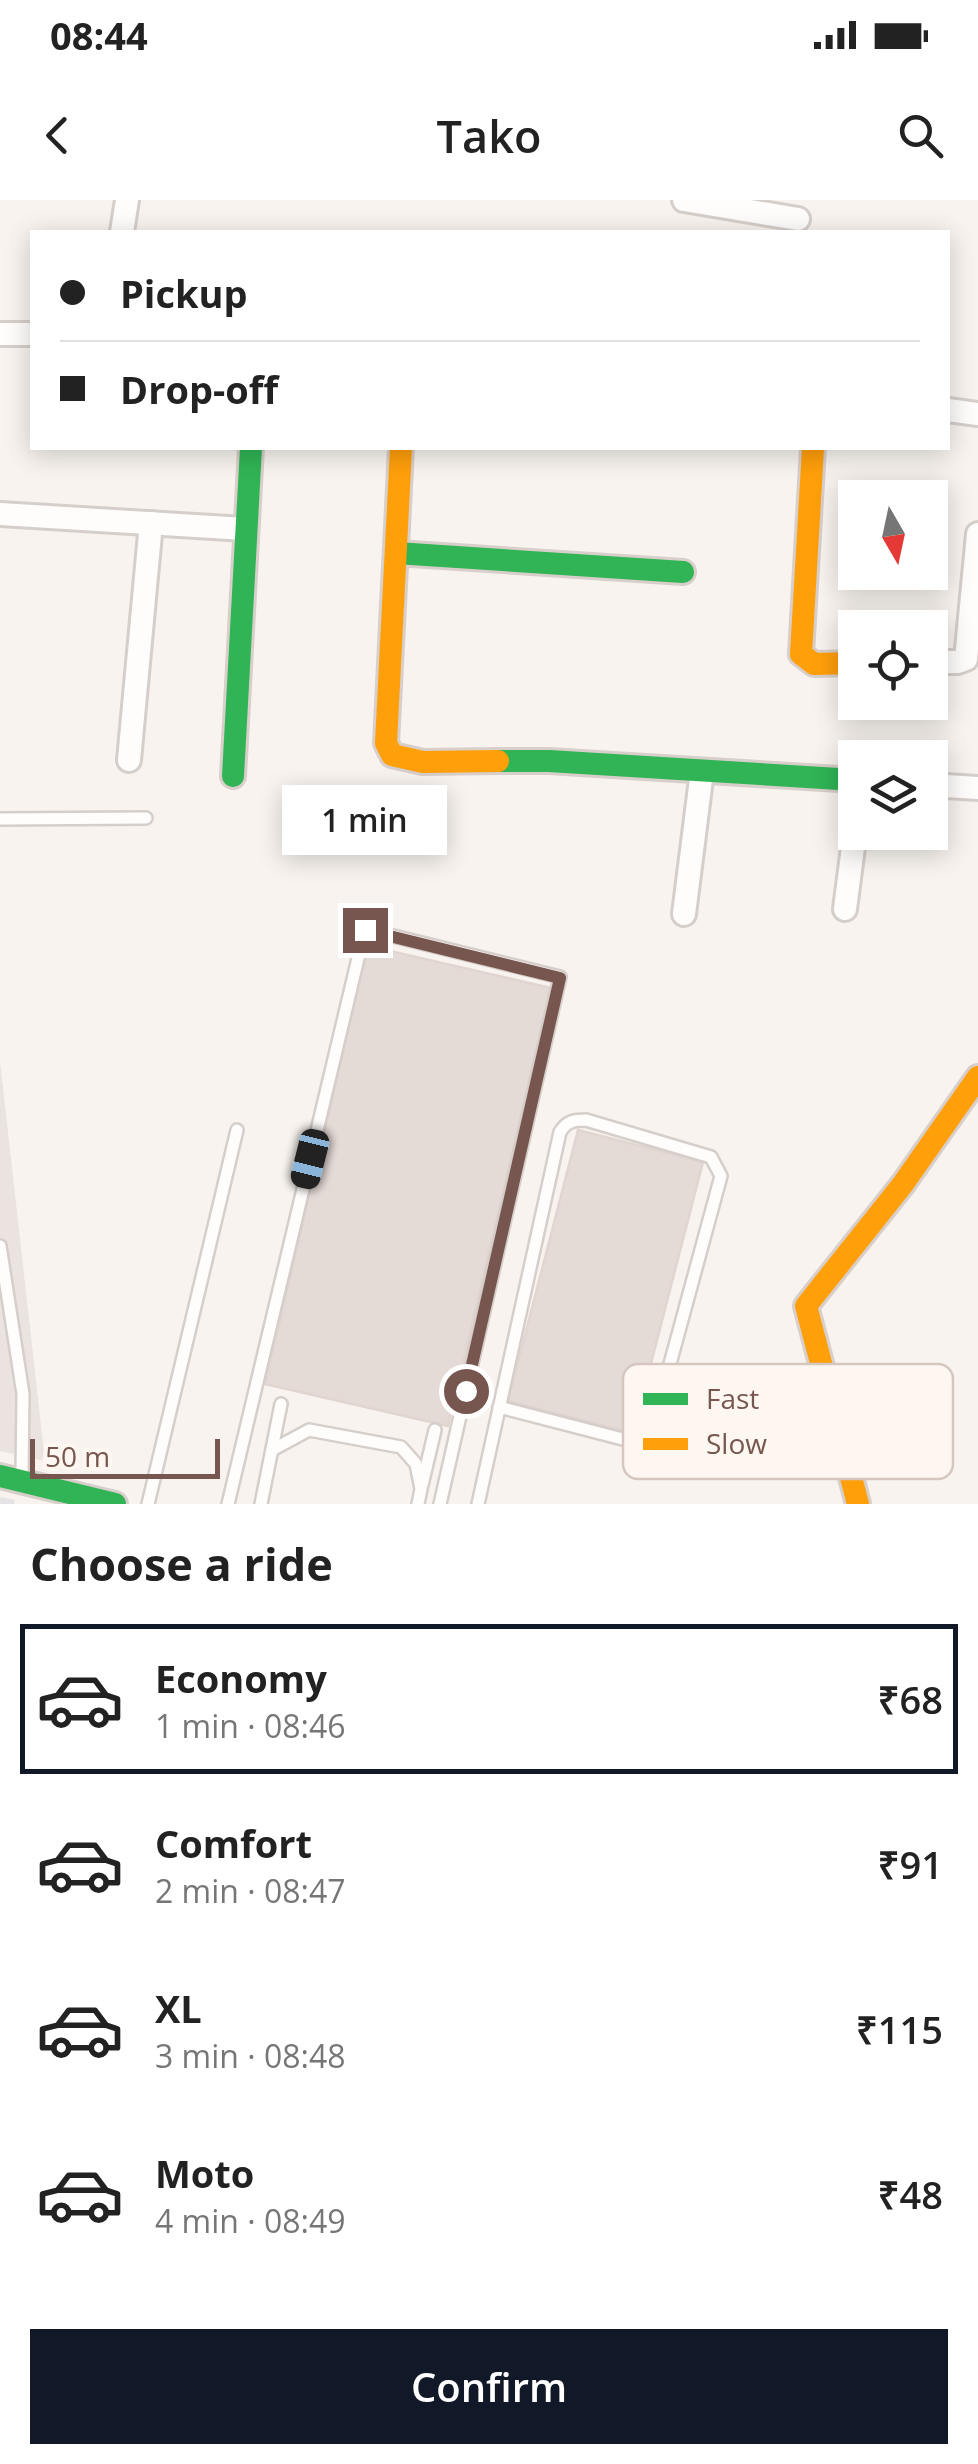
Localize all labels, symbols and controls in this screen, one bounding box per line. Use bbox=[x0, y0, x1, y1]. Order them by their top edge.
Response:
text: 08:44 bbox=[50, 9, 148, 61]
text: Tako bbox=[437, 105, 541, 166]
icon: back bbox=[30, 108, 85, 163]
icon: search bbox=[893, 108, 948, 163]
text: Pickup bbox=[120, 267, 248, 319]
text: Drop-off bbox=[120, 363, 278, 415]
north arrow bbox=[838, 480, 948, 590]
map controls bbox=[838, 480, 948, 850]
button: locate bbox=[838, 610, 948, 720]
button: layers bbox=[838, 740, 948, 850]
callout: 1 min bbox=[282, 785, 448, 855]
text: 1 min bbox=[321, 798, 408, 841]
route end bbox=[343, 908, 388, 953]
car bbox=[288, 1126, 332, 1192]
legend bbox=[623, 1364, 953, 1479]
route start bbox=[444, 1369, 489, 1414]
text: Fast bbox=[706, 1379, 759, 1417]
text: Slow bbox=[706, 1424, 767, 1462]
scale bar bbox=[30, 1434, 220, 1478]
text: 50 m bbox=[45, 1437, 110, 1475]
text: Choose a ride bbox=[30, 1533, 333, 1594]
text: Economy bbox=[155, 1652, 327, 1704]
icon: car bbox=[35, 1654, 125, 1744]
text: ₹68 bbox=[878, 1673, 943, 1725]
text: 1 min · 08:46 bbox=[155, 1704, 346, 1747]
text: Comfort bbox=[155, 1817, 312, 1869]
icon: car bbox=[35, 1819, 125, 1909]
text: ₹91 bbox=[878, 1838, 943, 1890]
text: 2 min · 08:47 bbox=[155, 1869, 346, 1912]
text: XL bbox=[155, 1982, 202, 2034]
icon: car bbox=[35, 1984, 125, 2074]
text: ₹115 bbox=[856, 2003, 943, 2055]
text: 3 min · 08:48 bbox=[155, 2034, 346, 2077]
text: Moto bbox=[155, 2147, 254, 2199]
icon: car bbox=[35, 2149, 125, 2239]
text: ₹48 bbox=[878, 2168, 943, 2220]
text: 4 min · 08:49 bbox=[155, 2199, 346, 2242]
button: Confirm bbox=[30, 2329, 948, 2444]

